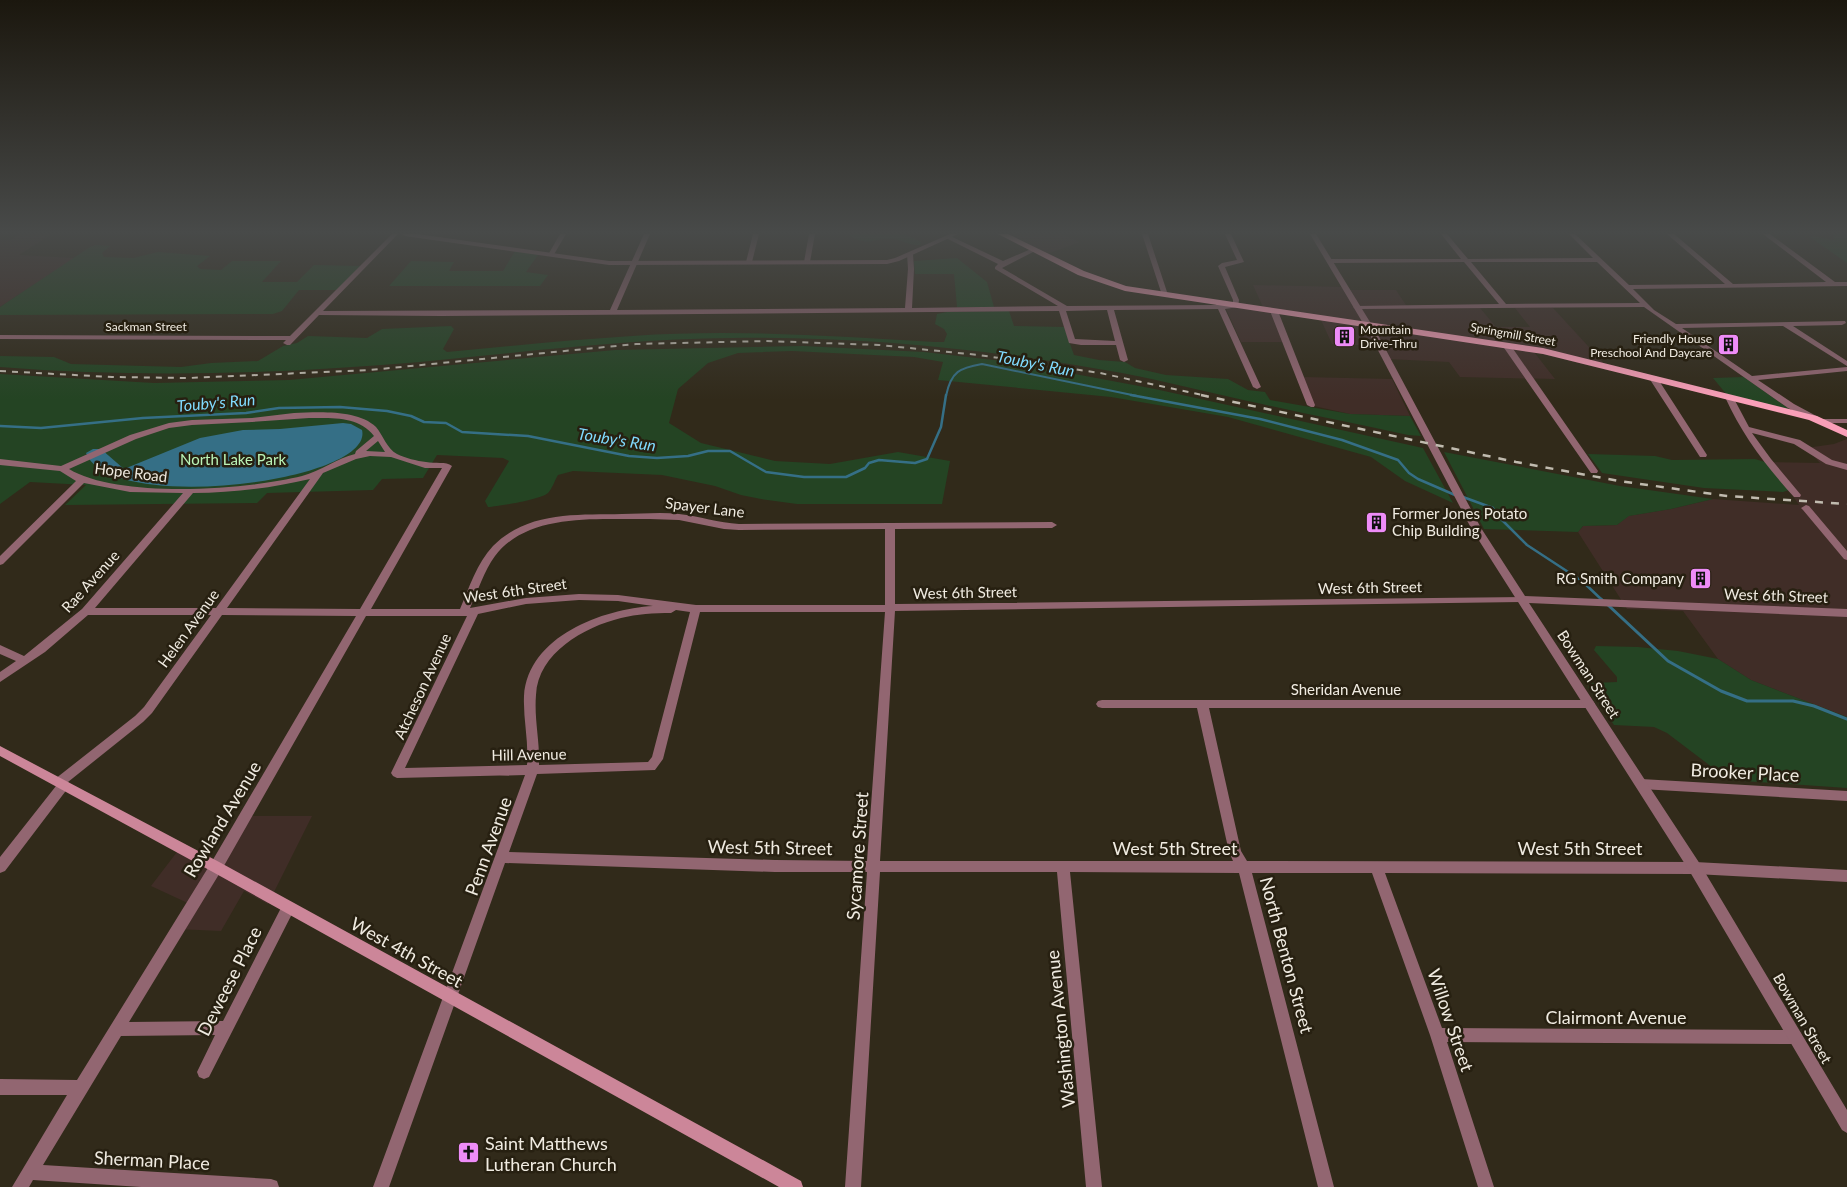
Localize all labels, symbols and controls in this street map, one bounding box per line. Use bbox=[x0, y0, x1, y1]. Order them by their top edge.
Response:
street label: Sackman Street bbox=[105, 319, 187, 334]
street label: Springmill Street bbox=[1469, 319, 1558, 349]
place label: Mountain Drive-Thru bbox=[1360, 322, 1417, 351]
building icon: Mountain Drive-Thru bbox=[1332, 324, 1356, 348]
place label: Friendly House Preschool And Daycare bbox=[1590, 331, 1712, 360]
building icon: Friendly House Preschool And Daycare bbox=[1716, 333, 1740, 357]
water label: Touby's Run bbox=[996, 346, 1076, 380]
water label: Touby's Run bbox=[176, 389, 256, 415]
water label: Touby's Run bbox=[577, 423, 657, 455]
park label: North Lake Park bbox=[180, 450, 286, 468]
street label: Hope Road bbox=[94, 459, 168, 485]
street label: Spayer Lane bbox=[664, 493, 746, 521]
place label: Former Jones Potato Chip Building bbox=[1392, 504, 1527, 539]
building icon: Former Jones Potato Chip Building bbox=[1364, 510, 1388, 534]
street label: Rae Avenue bbox=[57, 546, 123, 616]
building icon: RG Smith Company bbox=[1688, 566, 1712, 590]
place label: RG Smith Company bbox=[1556, 569, 1684, 587]
street label: West 6th Street bbox=[462, 574, 568, 606]
street label: West 6th Street bbox=[1318, 577, 1423, 597]
street label: West 6th Street bbox=[913, 582, 1018, 602]
street label: West 6th Street bbox=[1724, 584, 1829, 606]
street label: Helen Avenue bbox=[154, 585, 222, 670]
street label: Bowman Street bbox=[1554, 627, 1624, 722]
street label: Atcheson Avenue bbox=[390, 630, 454, 742]
street label: Sheridan Avenue bbox=[1291, 680, 1401, 698]
street label: Hill Avenue bbox=[491, 744, 567, 764]
street label: Rowland Avenue bbox=[179, 757, 265, 881]
street label: Brooker Place bbox=[1690, 758, 1800, 786]
street label: Sycamore Street bbox=[842, 791, 872, 921]
street label: Penn Avenue bbox=[460, 794, 516, 898]
street label: West 5th Street bbox=[707, 835, 833, 859]
street label: West 5th Street bbox=[1113, 837, 1238, 859]
street label: West 5th Street bbox=[1518, 837, 1643, 859]
street label: North Benton Street bbox=[1256, 874, 1319, 1036]
street label: West 4th Street bbox=[347, 912, 467, 992]
street label: Deweese Place bbox=[192, 923, 266, 1039]
street label: Washington Avenue bbox=[1041, 949, 1079, 1109]
street label: Willow Street bbox=[1423, 966, 1479, 1075]
street label: Bowman Street bbox=[1770, 970, 1836, 1067]
street label: Clairmont Avenue bbox=[1545, 1006, 1687, 1028]
place label: Saint Matthews Lutheran Church bbox=[485, 1132, 617, 1175]
church icon: Saint Matthews Lutheran Church bbox=[457, 1141, 481, 1165]
street label: Sherman Place bbox=[93, 1146, 211, 1174]

